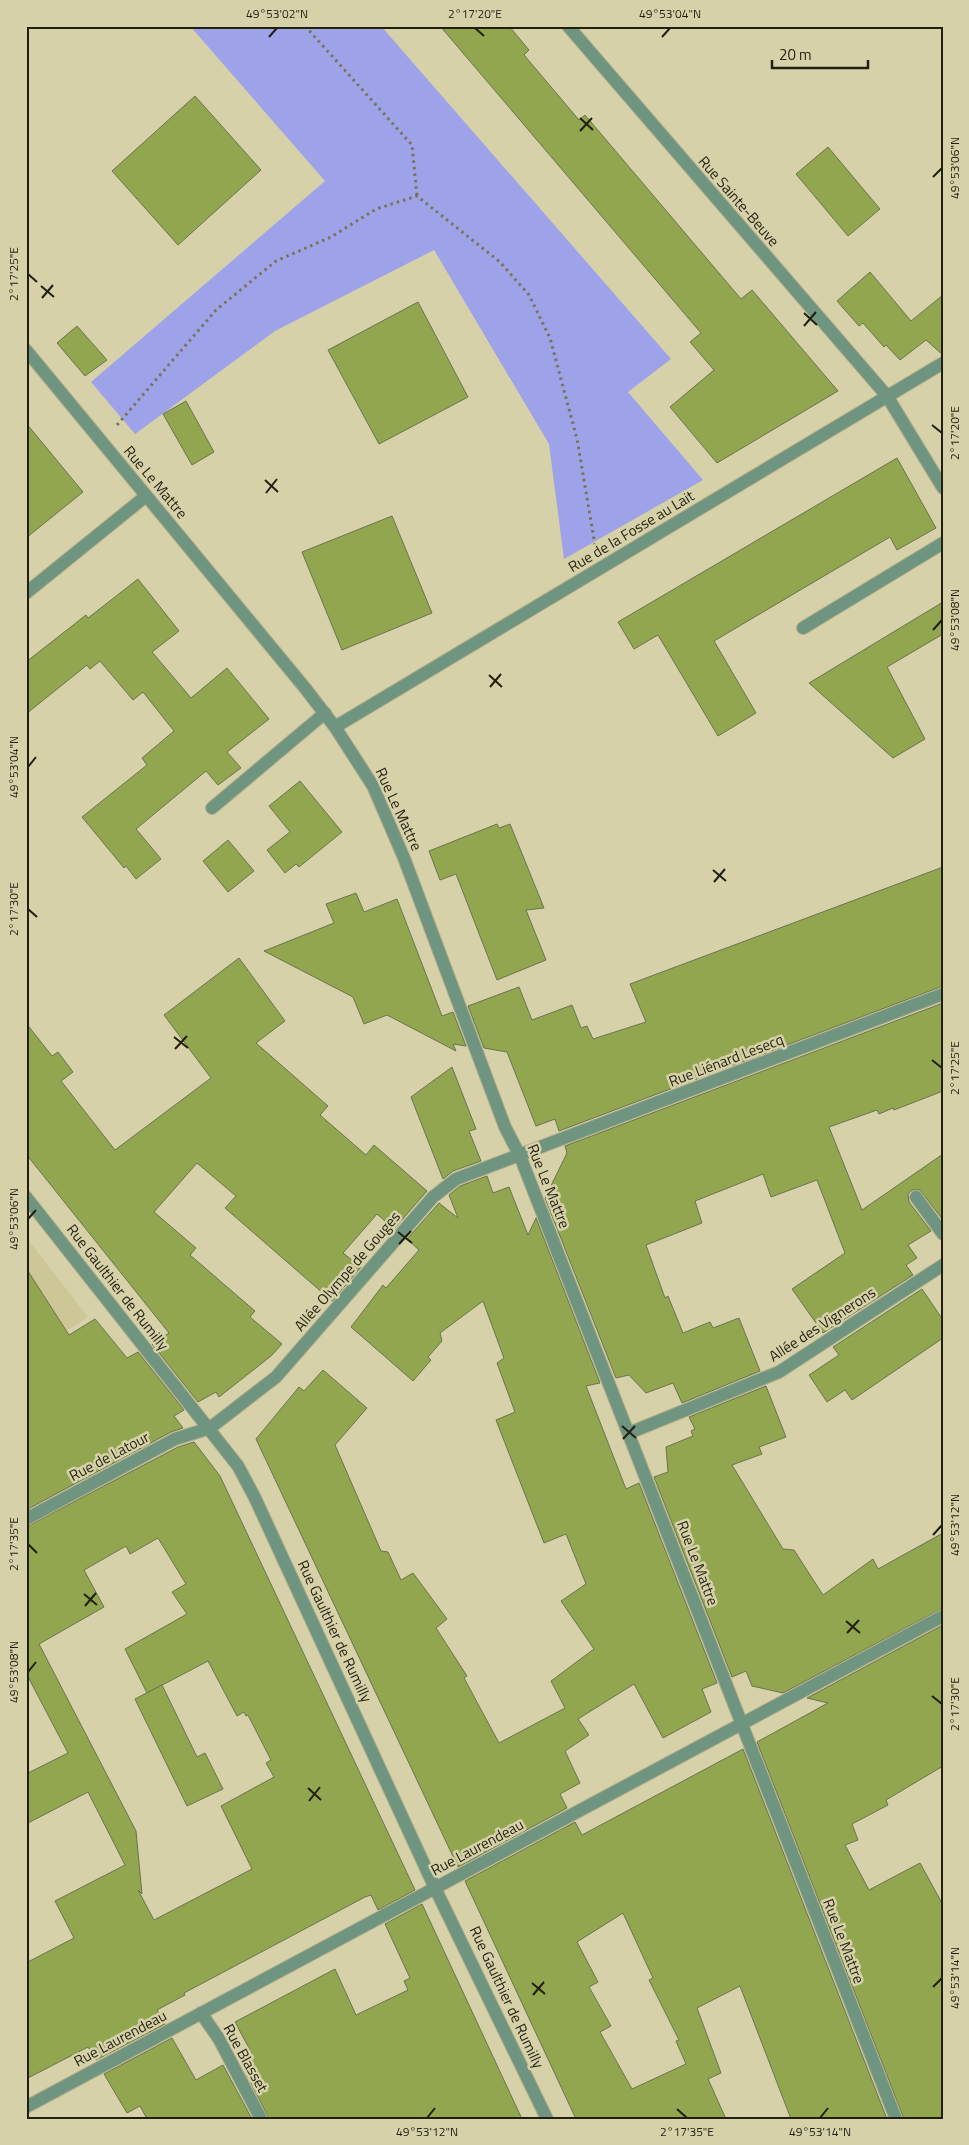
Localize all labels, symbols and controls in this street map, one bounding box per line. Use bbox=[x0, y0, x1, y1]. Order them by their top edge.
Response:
text: 49°53'02"N bbox=[246, 4, 308, 23]
text: 2°17'20"E bbox=[448, 4, 502, 23]
text: 49°53'04"N bbox=[639, 4, 701, 23]
scale bar bbox=[772, 38, 868, 70]
text: 20 m bbox=[779, 43, 812, 66]
text: 49°53'06"N bbox=[945, 137, 964, 199]
street label: Rue Sainte-Beuve bbox=[693, 151, 785, 251]
text: 2°17'25"E bbox=[4, 247, 23, 301]
text: 2°17'20"E bbox=[945, 406, 964, 460]
street label: Rue Le Mattre bbox=[118, 440, 194, 524]
street label: Rue de la Fosse au Lait bbox=[564, 484, 699, 578]
text: 49°53'08"N bbox=[945, 589, 964, 651]
text: 49°53'04"N bbox=[4, 736, 23, 798]
street label: Rue Le Mattre bbox=[370, 764, 428, 854]
text: 2°17'30"E bbox=[4, 882, 23, 936]
street label: Rue Liénard Lesecq bbox=[665, 1027, 787, 1093]
text: 2°17'25"E bbox=[945, 1041, 964, 1095]
street label: Rue Le Mattre bbox=[522, 1140, 576, 1232]
text: 49°53'06"N bbox=[4, 1188, 23, 1250]
street label: Allée Olympe de Gouges bbox=[288, 1206, 406, 1336]
street label: Rue Gaulthier de Rumilly bbox=[61, 1219, 175, 1355]
street label: Allée des Vignerons bbox=[764, 1281, 880, 1367]
street label: Rue de Latour bbox=[65, 1425, 153, 1487]
text: 49°53'12"N bbox=[945, 1494, 964, 1556]
text: 2°17'35"E bbox=[4, 1517, 23, 1571]
street label: Rue Le Mattre bbox=[671, 1517, 725, 1609]
street label: Rue Gaulthier de Rumilly bbox=[292, 1556, 378, 1706]
text: 49°53'08"N bbox=[4, 1641, 23, 1703]
text: 2°17'30"E bbox=[945, 1677, 964, 1731]
street label: Rue Laurendeau bbox=[426, 1813, 528, 1881]
street label: Rue Le Mattre bbox=[817, 1895, 871, 1987]
street label: Rue Gaulthier de Rumilly bbox=[464, 1922, 550, 2072]
text: 49°53'14"N bbox=[945, 1947, 964, 2009]
street label: Rue Laurendeau bbox=[69, 2004, 171, 2072]
street label: Rue Blasset bbox=[218, 2020, 275, 2097]
text: 49°53'12"N bbox=[396, 2122, 458, 2141]
text: 2°17'35"E bbox=[660, 2122, 714, 2141]
text: 49°53'14"N bbox=[789, 2122, 851, 2141]

